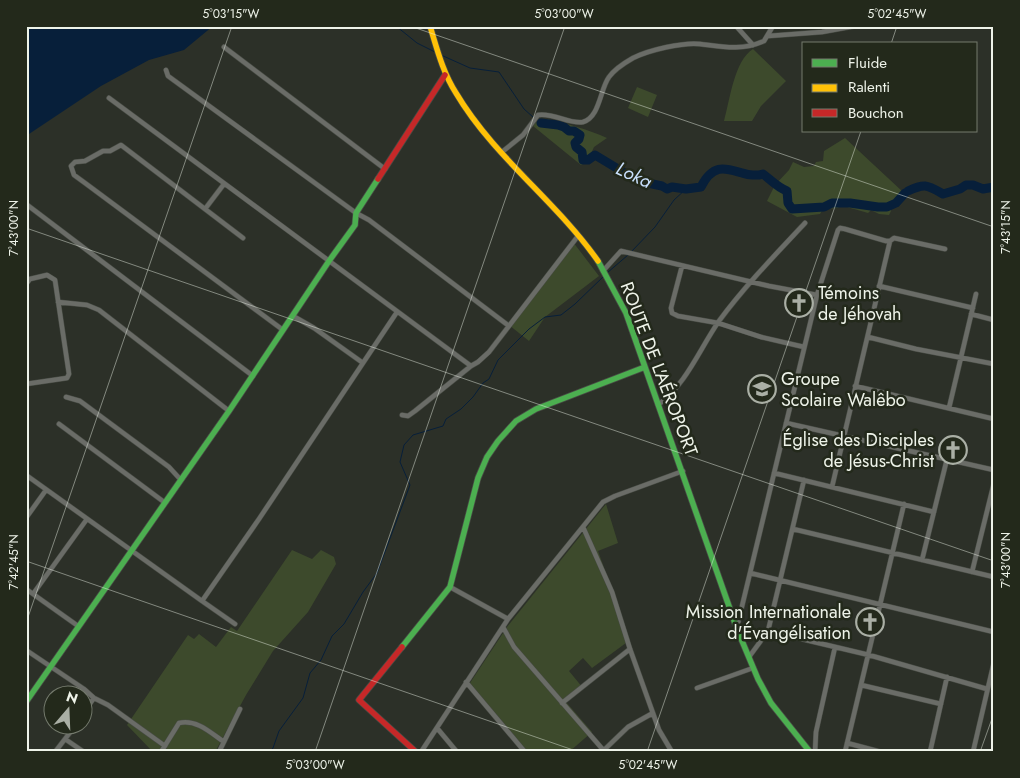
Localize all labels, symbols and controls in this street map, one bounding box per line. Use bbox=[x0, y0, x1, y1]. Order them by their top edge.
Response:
text: 5°03'15"W bbox=[203, 5, 260, 23]
text: 5°03'00"W bbox=[534, 5, 594, 23]
text: 5°02'45"W bbox=[868, 5, 927, 23]
legend bbox=[802, 42, 978, 132]
text: Fluide bbox=[848, 52, 887, 74]
text: Ralenti bbox=[848, 76, 890, 98]
text: Bouchon bbox=[848, 102, 904, 124]
water label: Loka bbox=[612, 155, 657, 195]
text: 7°43'00"N bbox=[5, 200, 23, 256]
text: 7°43'15"N bbox=[997, 200, 1015, 254]
street label: ROUTE DE L'AÉROPORT bbox=[614, 278, 704, 460]
place label: Témoins de Jéhovah bbox=[818, 280, 902, 327]
church icon: Témoins de Jéhovah bbox=[784, 288, 814, 318]
place label: Groupe Scolaire Walêbo bbox=[781, 366, 906, 413]
school or university icon: Groupe Scolaire Walêbo bbox=[747, 374, 777, 404]
place label: Église des Disciples de Jésus-Christ bbox=[783, 427, 935, 474]
church icon: Église des Disciples de Jésus-Christ bbox=[938, 435, 968, 465]
text: 7°43'00"N bbox=[997, 532, 1015, 588]
text: 7°42'45"N bbox=[5, 534, 23, 590]
place label: Mission Internationale d'Évangélisation bbox=[686, 599, 851, 646]
church icon: Mission Internationale d'Évangélisation bbox=[855, 607, 885, 637]
north arrow bbox=[42, 686, 92, 736]
text: N bbox=[64, 686, 81, 709]
text: 5°03'00"W bbox=[285, 756, 345, 774]
text: 5°02'45"W bbox=[619, 756, 678, 774]

